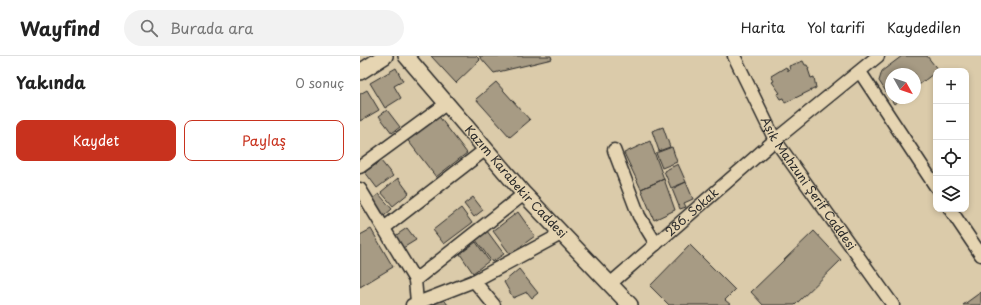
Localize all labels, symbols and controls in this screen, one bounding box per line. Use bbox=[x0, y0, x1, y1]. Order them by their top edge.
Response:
search box bbox=[124, 10, 404, 46]
text: Wayfind bbox=[20, 14, 100, 42]
text: Burada ara bbox=[170, 16, 253, 39]
icon: search bbox=[138, 17, 160, 39]
text: Harita bbox=[741, 17, 785, 38]
text: Yol tarifi bbox=[807, 17, 865, 38]
text: Kaydedilen bbox=[887, 17, 961, 38]
north arrow bbox=[885, 68, 921, 104]
map controls bbox=[933, 68, 969, 212]
button: + bbox=[933, 68, 969, 104]
text: Yakında bbox=[16, 69, 86, 95]
text: 0 sonuç bbox=[295, 73, 344, 92]
button: − bbox=[933, 104, 969, 140]
street label: Aşık Mahzuni Şerif Caddesi bbox=[757, 113, 861, 254]
button: Kaydet bbox=[16, 120, 176, 161]
button: Paylaş bbox=[184, 120, 344, 161]
street label: Kazım Karabekir Caddesi bbox=[461, 121, 572, 242]
button: locate bbox=[933, 140, 969, 176]
button: layers bbox=[933, 176, 969, 212]
street label: 286. Sokak bbox=[661, 183, 722, 240]

